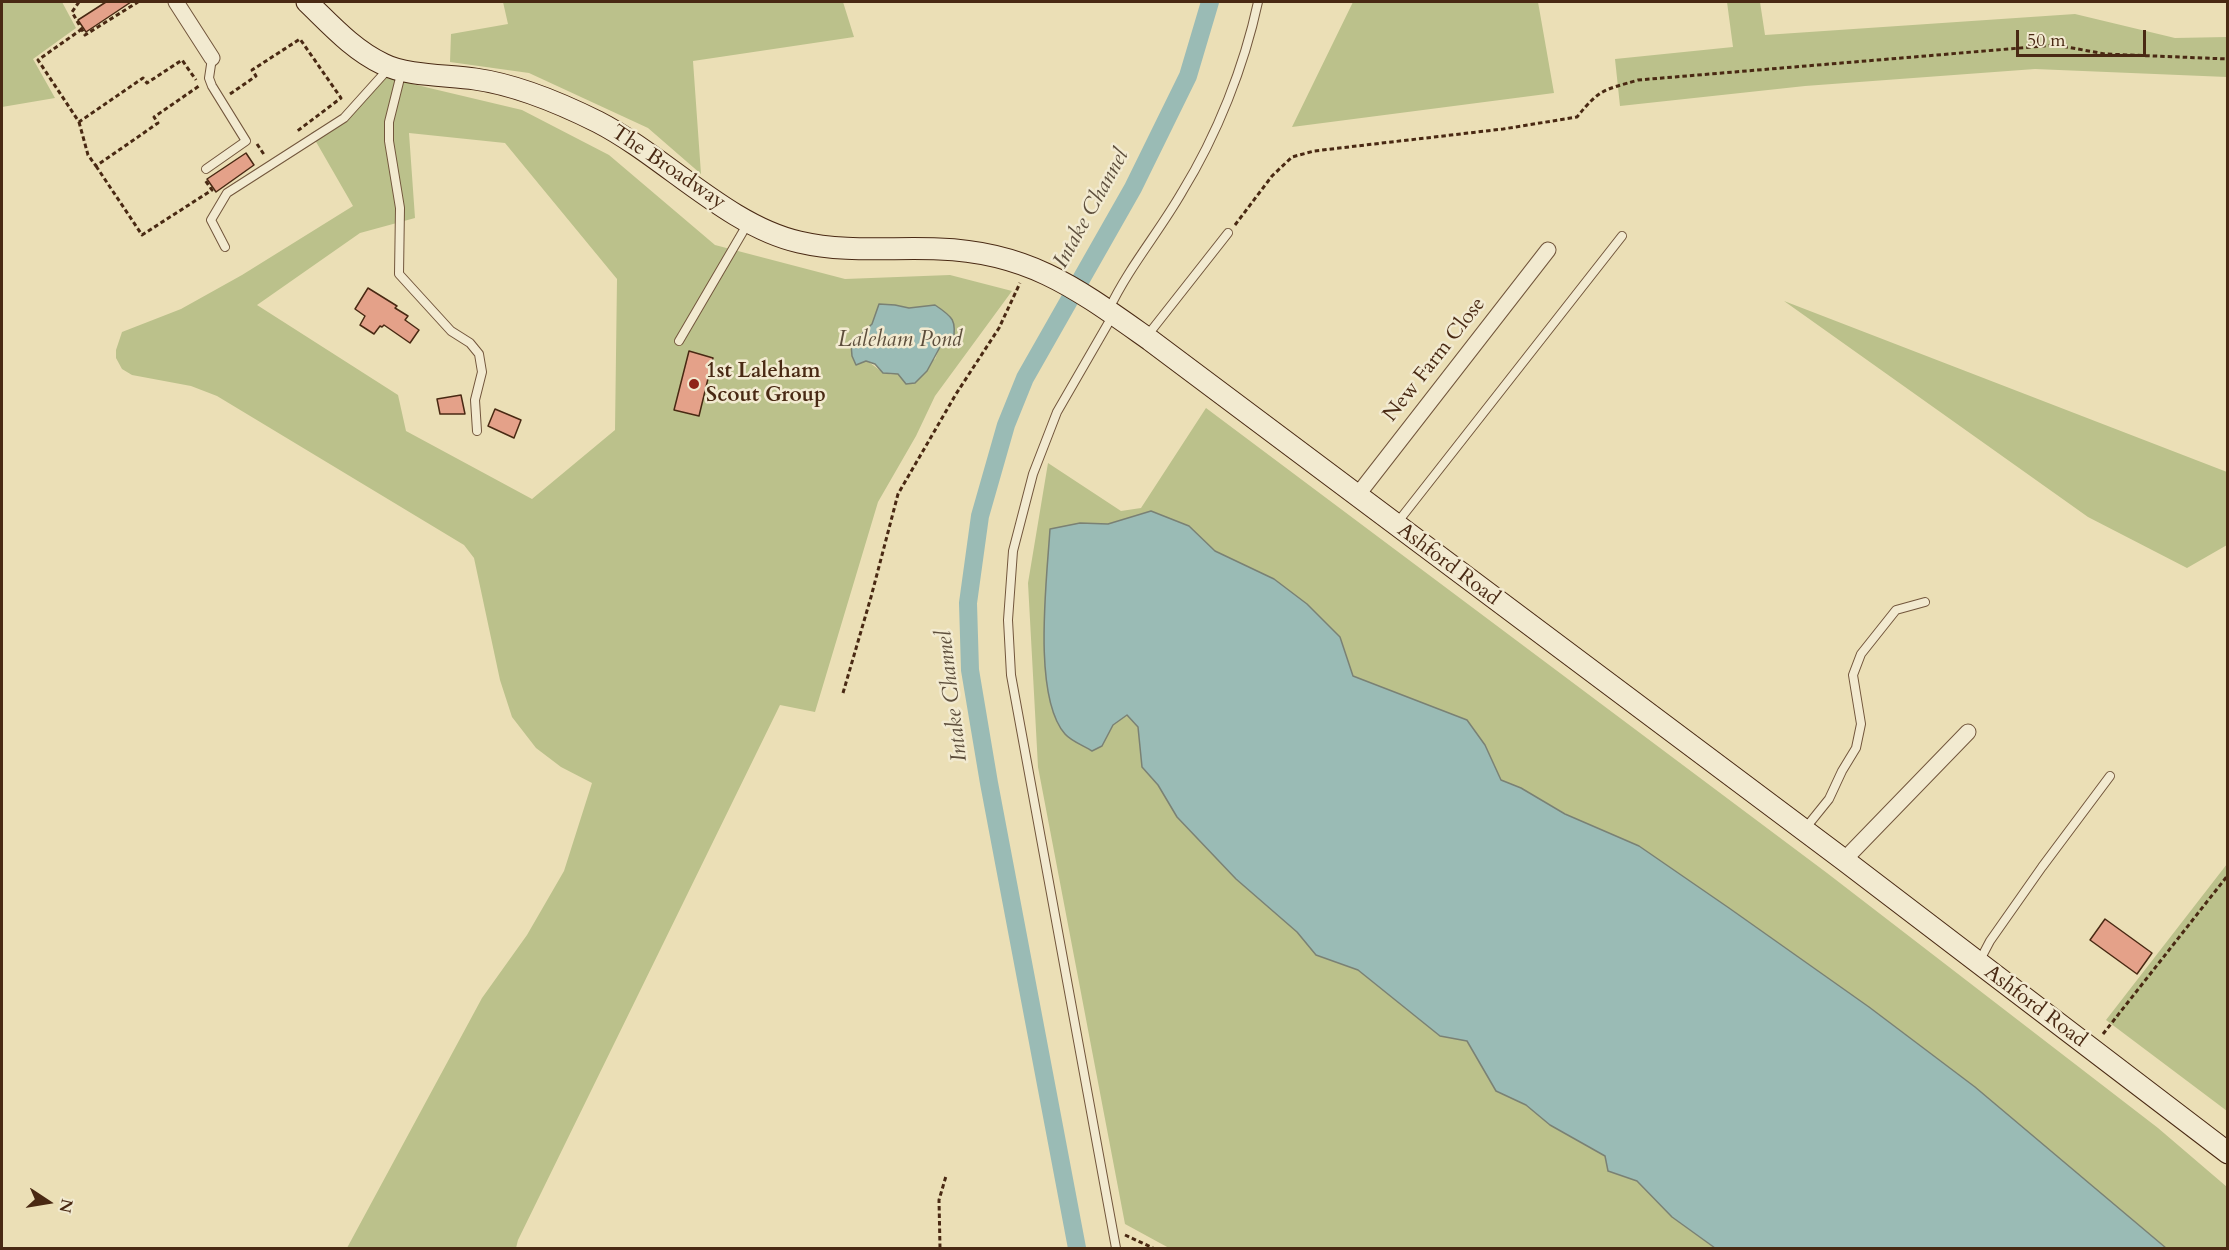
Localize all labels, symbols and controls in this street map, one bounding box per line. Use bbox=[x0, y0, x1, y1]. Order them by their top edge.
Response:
scale bar bbox=[2019, 18, 2150, 56]
text: 50 m bbox=[2027, 28, 2066, 53]
street label: The Broadway bbox=[606, 120, 730, 216]
water label: Intake Channel bbox=[1048, 145, 1136, 273]
street label: New Farm Close bbox=[1378, 293, 1492, 427]
water label: Laleham Pond bbox=[838, 328, 962, 354]
place label: 1st Laleham Scout Group bbox=[706, 359, 826, 409]
marker: 1st Laleham Scout Group bbox=[687, 377, 701, 391]
street label: Ashford Road bbox=[1392, 518, 1504, 612]
water label: Intake Channel bbox=[932, 629, 974, 763]
street label: Ashford Road bbox=[1979, 960, 2091, 1054]
north arrow bbox=[18, 1172, 78, 1232]
text: N bbox=[53, 1197, 78, 1215]

